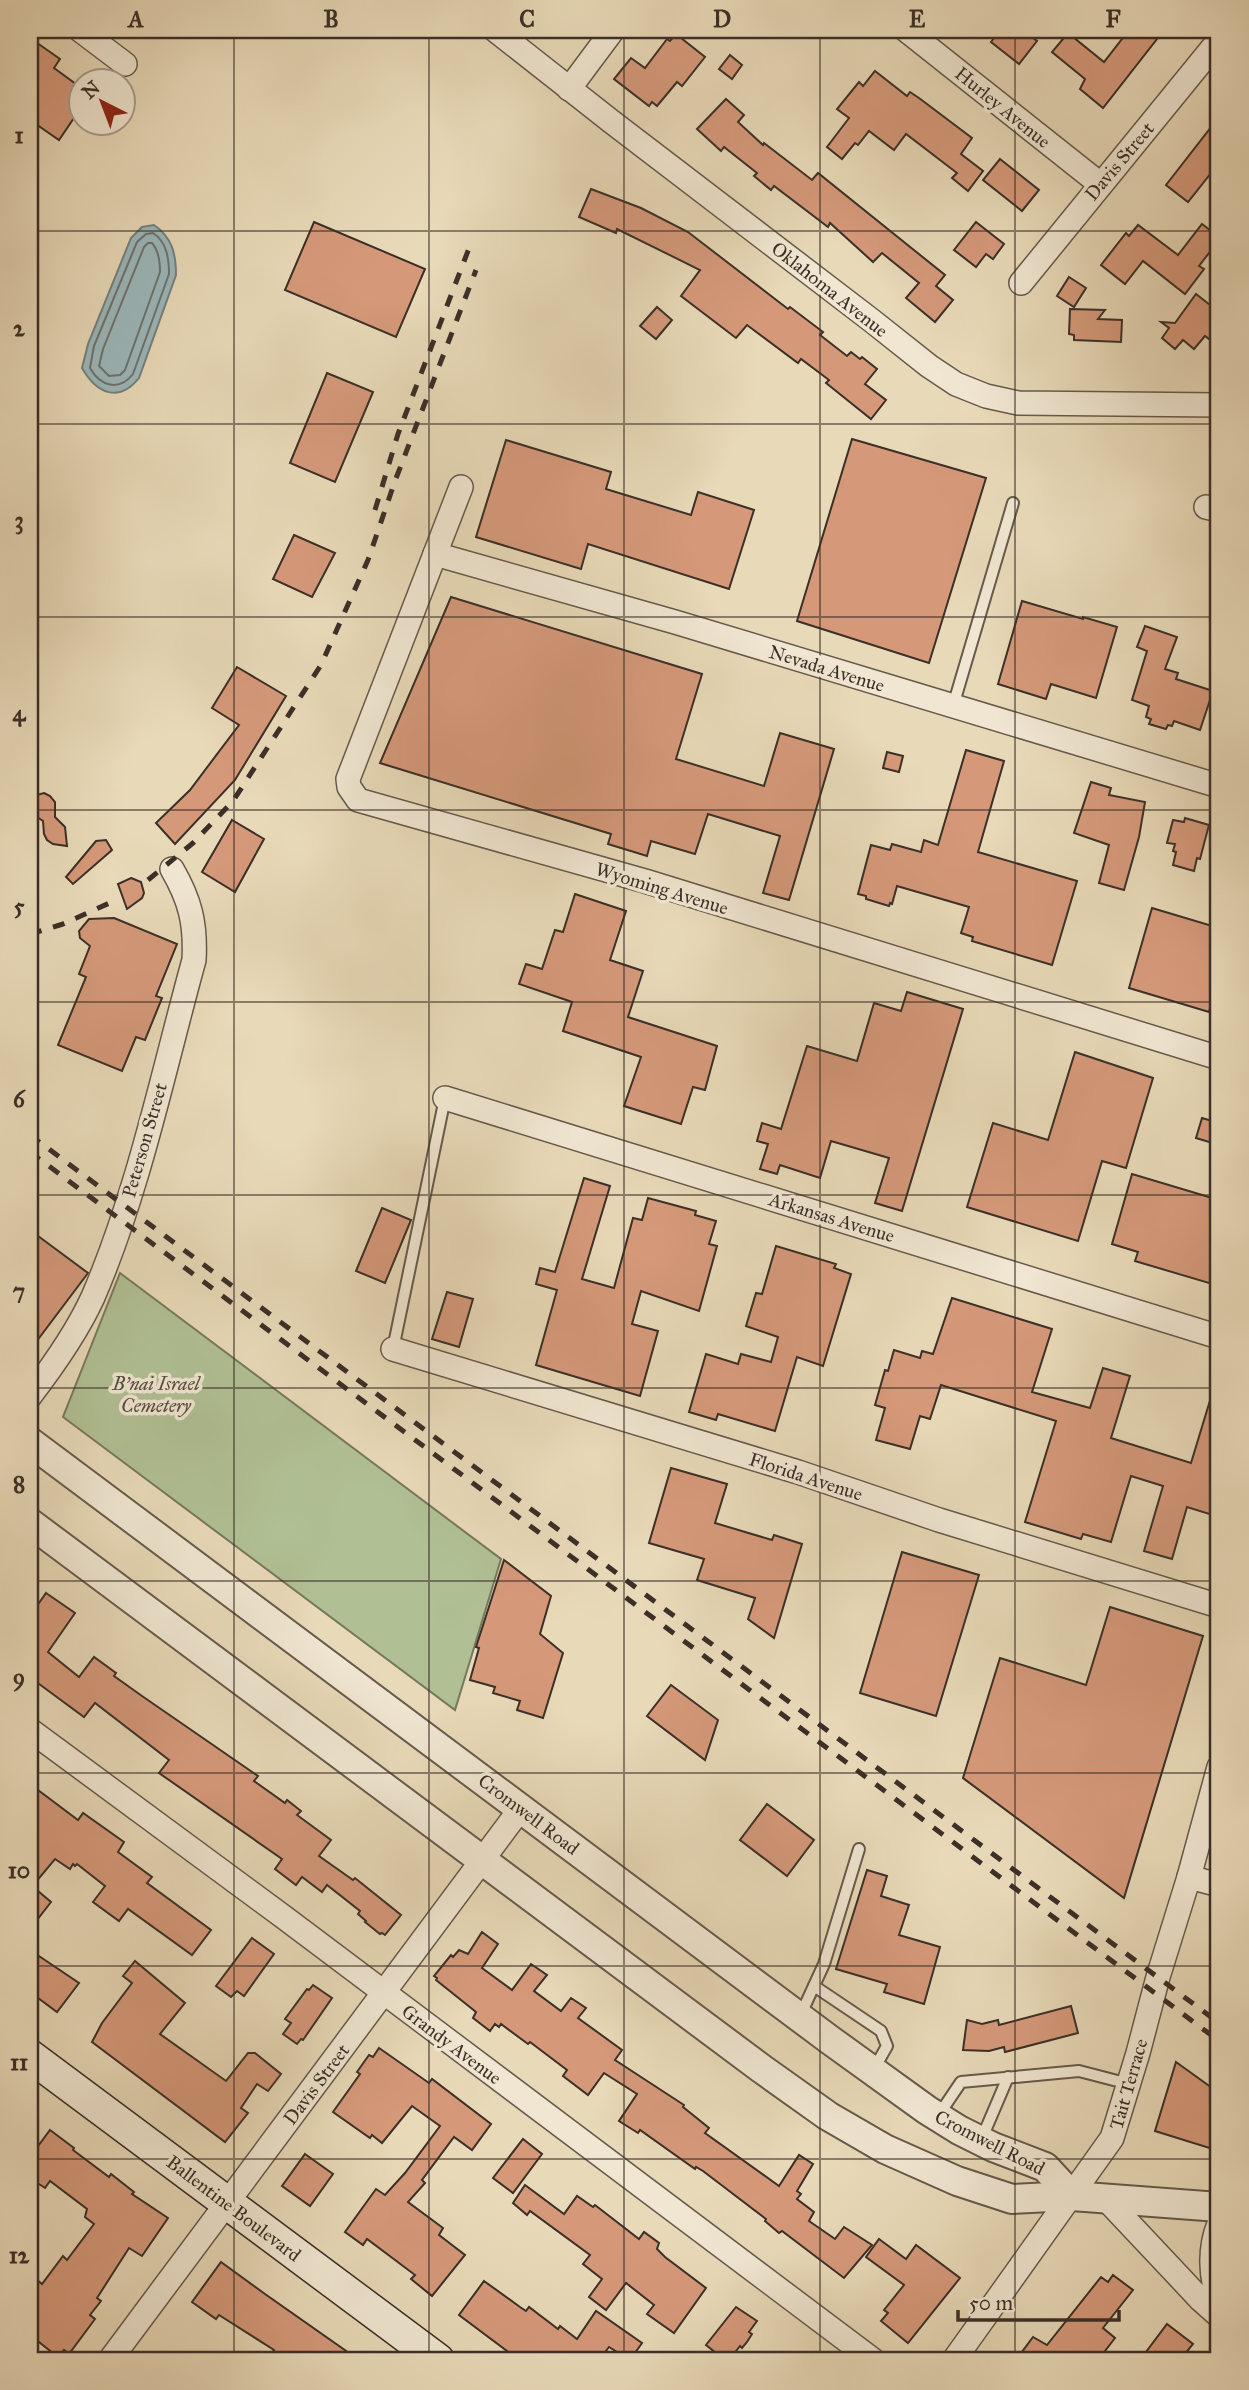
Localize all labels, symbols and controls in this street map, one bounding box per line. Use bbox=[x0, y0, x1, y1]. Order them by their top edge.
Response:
text: A bbox=[126, 5, 144, 33]
text: B bbox=[323, 5, 339, 33]
text: C bbox=[519, 5, 535, 33]
text: D bbox=[713, 5, 731, 33]
text: E bbox=[909, 5, 926, 33]
text: F bbox=[1105, 5, 1121, 33]
street label: Hurley Avenue bbox=[950, 62, 1055, 153]
north arrow bbox=[66, 66, 136, 136]
text: N bbox=[77, 76, 105, 104]
street label: Davis Street bbox=[1080, 117, 1159, 205]
text: 1 bbox=[14, 121, 24, 149]
street label: Oklahoma Avenue bbox=[767, 237, 893, 342]
text: 2 bbox=[13, 314, 25, 342]
text: 3 bbox=[14, 506, 24, 535]
street label: Nevada Avenue bbox=[766, 640, 887, 697]
text: 4 bbox=[13, 699, 27, 727]
street label: Wyoming Avenue bbox=[592, 857, 731, 921]
text: 5 bbox=[14, 892, 25, 920]
street label: Peterson Street bbox=[117, 1080, 172, 1200]
text: 6 bbox=[13, 1085, 26, 1113]
street label: Arkansas Avenue bbox=[765, 1187, 897, 1247]
text: 7 bbox=[13, 1277, 25, 1305]
park label: B’nai Israel Cemetery bbox=[111, 1372, 201, 1417]
street label: Florida Avenue bbox=[746, 1447, 866, 1506]
text: 8 bbox=[13, 1470, 25, 1498]
text: 9 bbox=[13, 1663, 25, 1692]
street label: Cromwell Road bbox=[474, 1769, 584, 1860]
text: 10 bbox=[8, 1856, 30, 1884]
street label: Grandy Avenue bbox=[397, 1999, 506, 2089]
street label: Tait Terrace bbox=[1105, 2036, 1152, 2132]
street label: Davis Street bbox=[278, 2039, 354, 2129]
text: 11 bbox=[10, 2048, 28, 2076]
street label: Cromwell Road bbox=[931, 2105, 1049, 2180]
street label: Ballentine Boulevard bbox=[162, 2150, 306, 2267]
text: 12 bbox=[9, 2241, 30, 2269]
scale bar bbox=[958, 2278, 1120, 2322]
text: 50 m bbox=[969, 2290, 1014, 2316]

